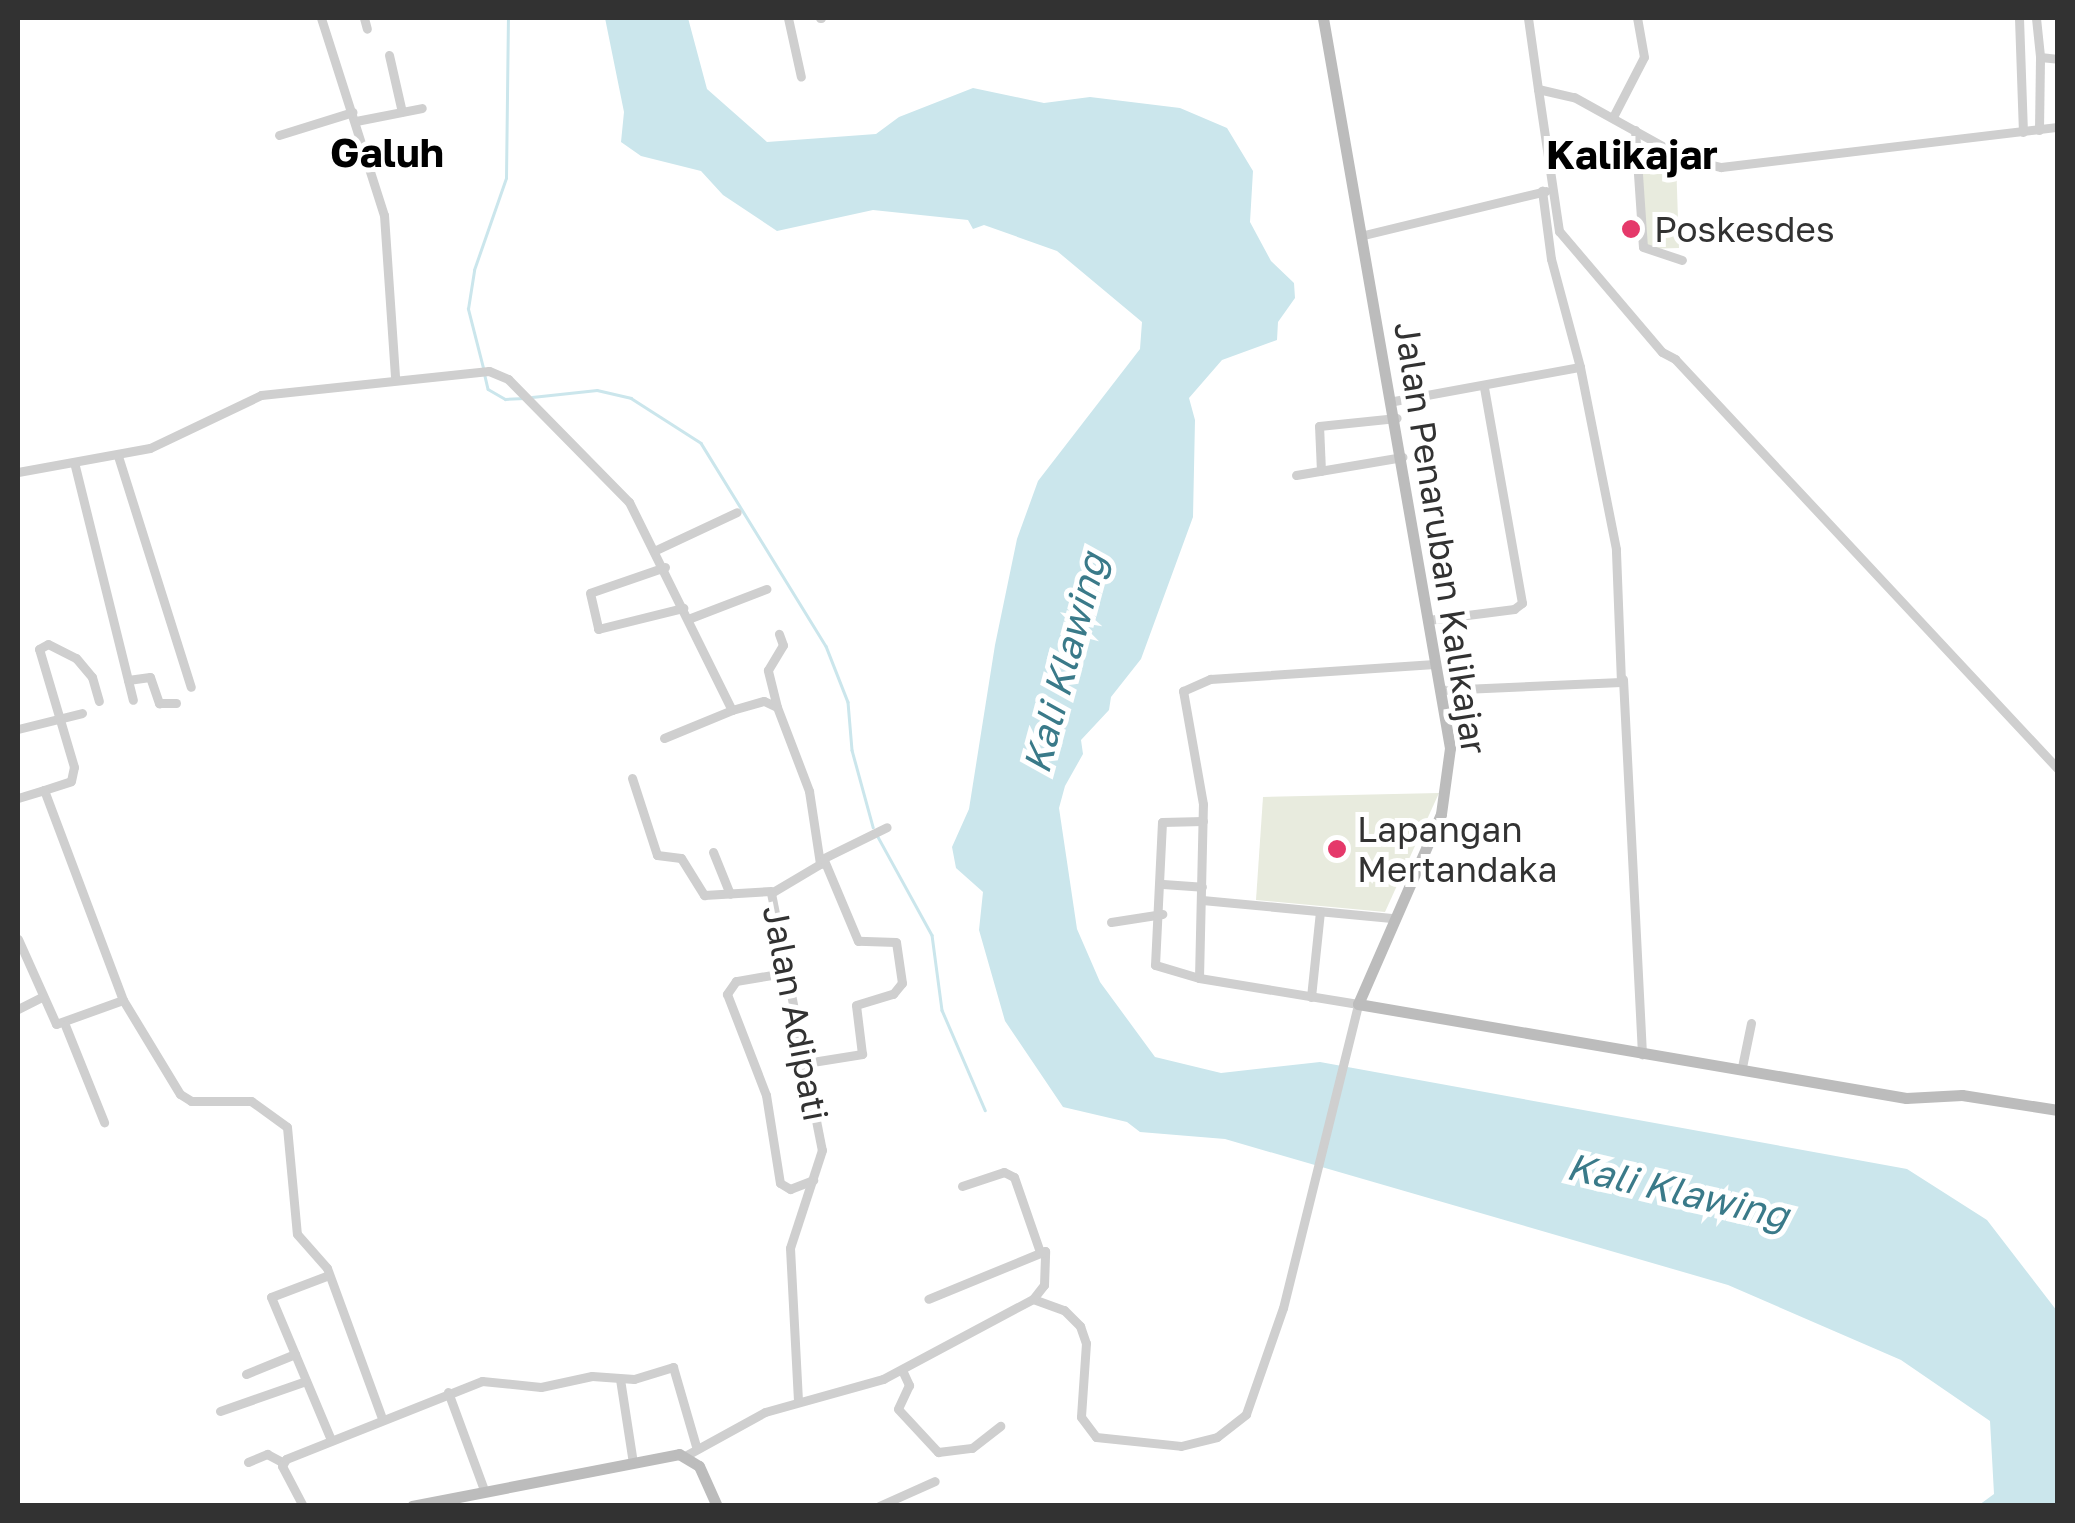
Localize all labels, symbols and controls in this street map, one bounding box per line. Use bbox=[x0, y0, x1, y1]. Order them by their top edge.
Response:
district label: Galuh bbox=[330, 128, 444, 176]
district label: Kalikajar bbox=[1546, 130, 1718, 178]
place label: Poskesdes bbox=[1654, 208, 1834, 250]
marker: Poskesdes bbox=[1618, 216, 1644, 242]
street label: Jalan Penaruban Kalikajar bbox=[1386, 319, 1496, 757]
water label: Kali Klawing bbox=[1013, 548, 1115, 778]
place label: Lapangan Mertandaka bbox=[1357, 808, 1558, 890]
marker: Lapangan Mertandaka bbox=[1326, 838, 1348, 860]
street label: Jalan Adipati bbox=[755, 902, 837, 1124]
water label: Kali Klawing bbox=[1563, 1142, 1793, 1238]

